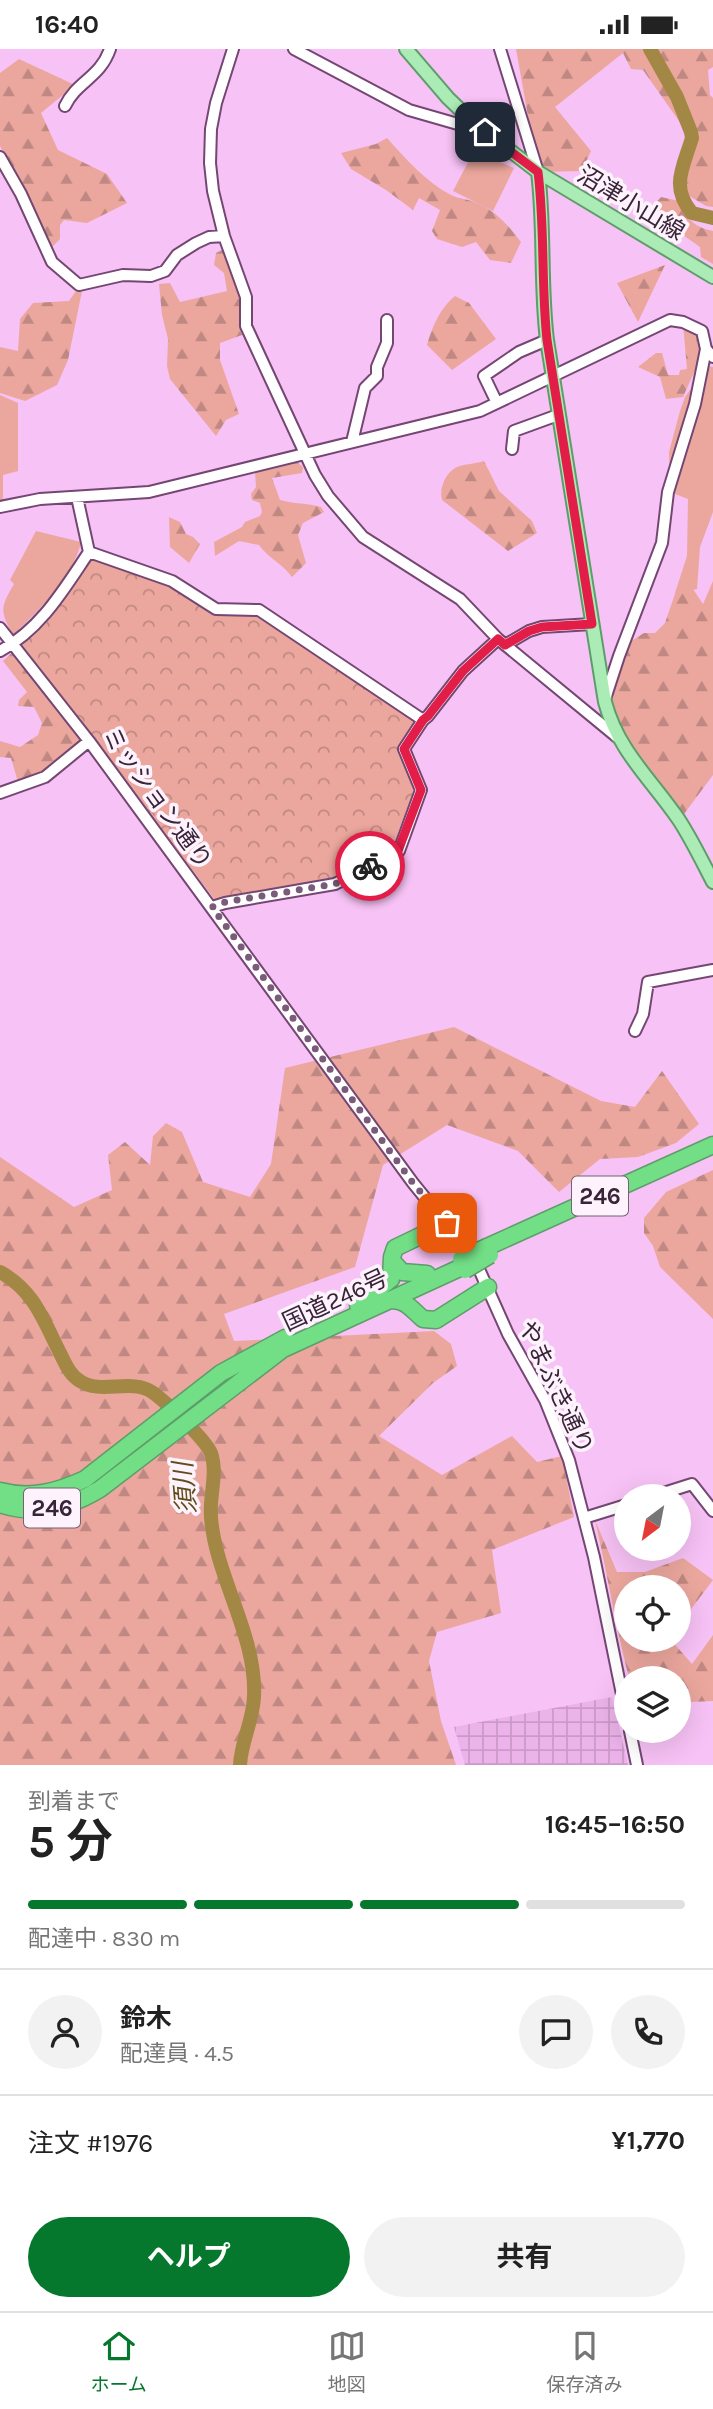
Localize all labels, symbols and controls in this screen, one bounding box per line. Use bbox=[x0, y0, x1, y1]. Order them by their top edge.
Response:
text: 16:40 bbox=[35, 9, 99, 40]
pin bbox=[455, 102, 515, 162]
icon: home bbox=[466, 113, 504, 151]
street label: 沼津小山線 bbox=[572, 160, 690, 246]
street label: ミッション通り bbox=[96, 722, 218, 874]
courier bbox=[335, 831, 405, 901]
icon: bike bbox=[351, 847, 389, 885]
road number: 246 bbox=[572, 1177, 628, 1215]
pin bbox=[417, 1193, 477, 1253]
icon: bag bbox=[428, 1204, 466, 1242]
street label: 国道246号 bbox=[278, 1263, 392, 1337]
street label: やまぶき通り bbox=[513, 1316, 599, 1458]
water label: 須川 bbox=[167, 1458, 203, 1515]
north arrow bbox=[614, 1484, 691, 1561]
map controls bbox=[614, 1484, 691, 1743]
road number: 246 bbox=[24, 1489, 80, 1527]
button: locate bbox=[614, 1575, 691, 1652]
button: layers bbox=[614, 1666, 691, 1743]
text: 到着まで bbox=[28, 1788, 120, 1815]
text: 16:45–16:50 bbox=[545, 1809, 685, 1840]
text: 5 分 bbox=[28, 1815, 112, 1869]
text: 配達中 · 830 m bbox=[28, 1925, 180, 1952]
button: person bbox=[28, 1995, 102, 2069]
button: chat bbox=[519, 1995, 593, 2069]
button: phone bbox=[611, 1995, 685, 2069]
text: 鈴木 bbox=[120, 2003, 172, 2034]
text: 配達員 · 4.5 bbox=[120, 2040, 234, 2067]
text: ¥1,770 bbox=[612, 2125, 685, 2156]
text: 注文 #1976 bbox=[28, 2128, 153, 2159]
button: ヘルプ bbox=[28, 2217, 350, 2297]
button: 共有 bbox=[364, 2217, 685, 2297]
tab: ホーム bbox=[90, 2327, 147, 2396]
tab: 地図 bbox=[328, 2327, 366, 2396]
tab: 保存済み bbox=[547, 2327, 623, 2396]

